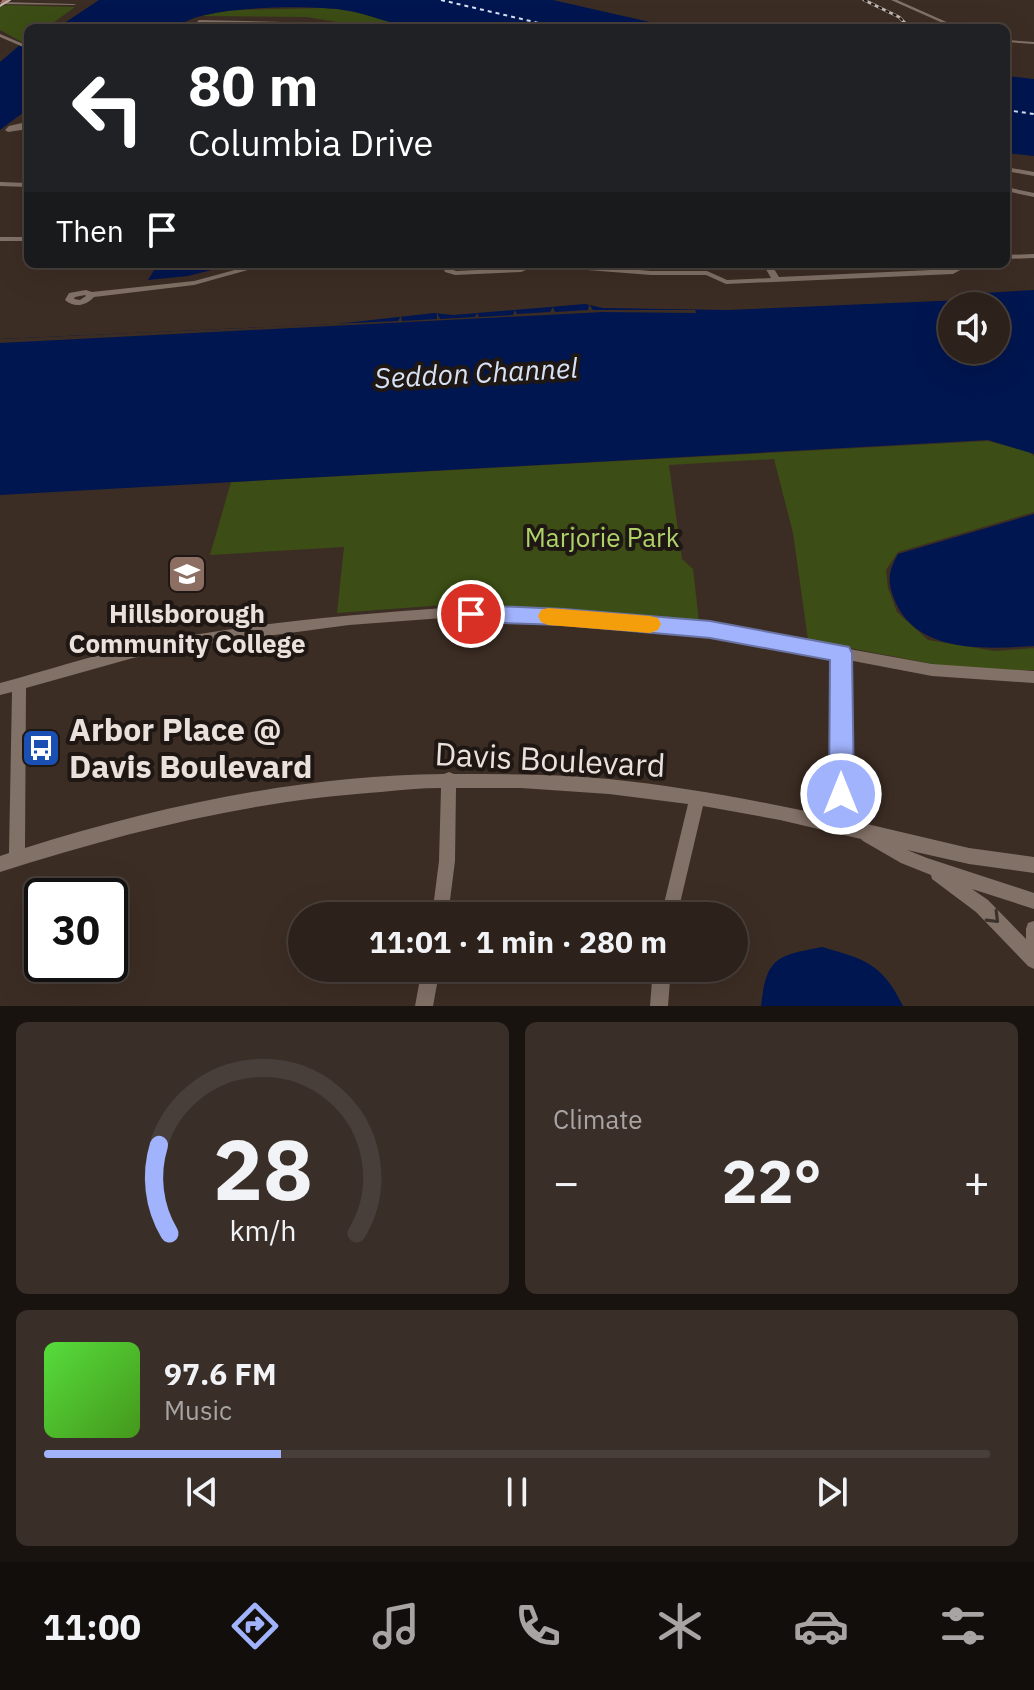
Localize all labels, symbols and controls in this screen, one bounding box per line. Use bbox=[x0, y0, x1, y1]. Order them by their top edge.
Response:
text: 80 m bbox=[188, 49, 318, 121]
icon: left bbox=[56, 56, 160, 160]
text: Columbia Drive bbox=[188, 119, 433, 166]
icon: arrive bbox=[140, 208, 184, 252]
text: Then bbox=[56, 211, 124, 250]
map controls bbox=[938, 292, 1010, 364]
button: sound bbox=[938, 292, 1010, 364]
water label: Seddon Channel bbox=[374, 349, 579, 396]
park label: Marjorie Park bbox=[525, 520, 680, 554]
school or university icon: Hillsborough Community College bbox=[166, 553, 208, 595]
pin bbox=[437, 580, 505, 648]
icon: arrive bbox=[449, 592, 493, 636]
place label: Hillsborough Community College bbox=[68, 596, 306, 660]
place label: Arbor Place @ Davis Boulevard bbox=[69, 708, 312, 787]
bus stop icon: Arbor Place @ Davis Boulevard bbox=[20, 727, 62, 769]
street label: Davis Boulevard bbox=[434, 732, 666, 786]
position arrow bbox=[799, 752, 883, 836]
speed limit sign: 30 bbox=[24, 878, 128, 982]
one-way arrow bbox=[985, 909, 999, 923]
text: 11:01 · 1 min · 280 m bbox=[369, 922, 667, 961]
text: Climate bbox=[553, 1102, 643, 1136]
text: 28 bbox=[213, 1115, 312, 1223]
text: 22° bbox=[721, 1141, 822, 1220]
text: − bbox=[553, 1153, 579, 1210]
text: + bbox=[964, 1153, 990, 1210]
text: km/h bbox=[229, 1212, 296, 1249]
text: 97.6 FM bbox=[164, 1354, 277, 1393]
text: Music bbox=[164, 1393, 232, 1427]
icon: previous bbox=[180, 1470, 224, 1514]
icon: pause bbox=[495, 1470, 539, 1514]
icon: next bbox=[810, 1470, 854, 1514]
icon: directions bbox=[227, 1598, 283, 1654]
icon: music bbox=[368, 1598, 424, 1654]
icon: phone bbox=[510, 1598, 566, 1654]
icon: climate bbox=[652, 1598, 708, 1654]
icon: car bbox=[793, 1598, 849, 1654]
icon: filters bbox=[935, 1598, 991, 1654]
text: 11:00 bbox=[43, 1603, 141, 1650]

